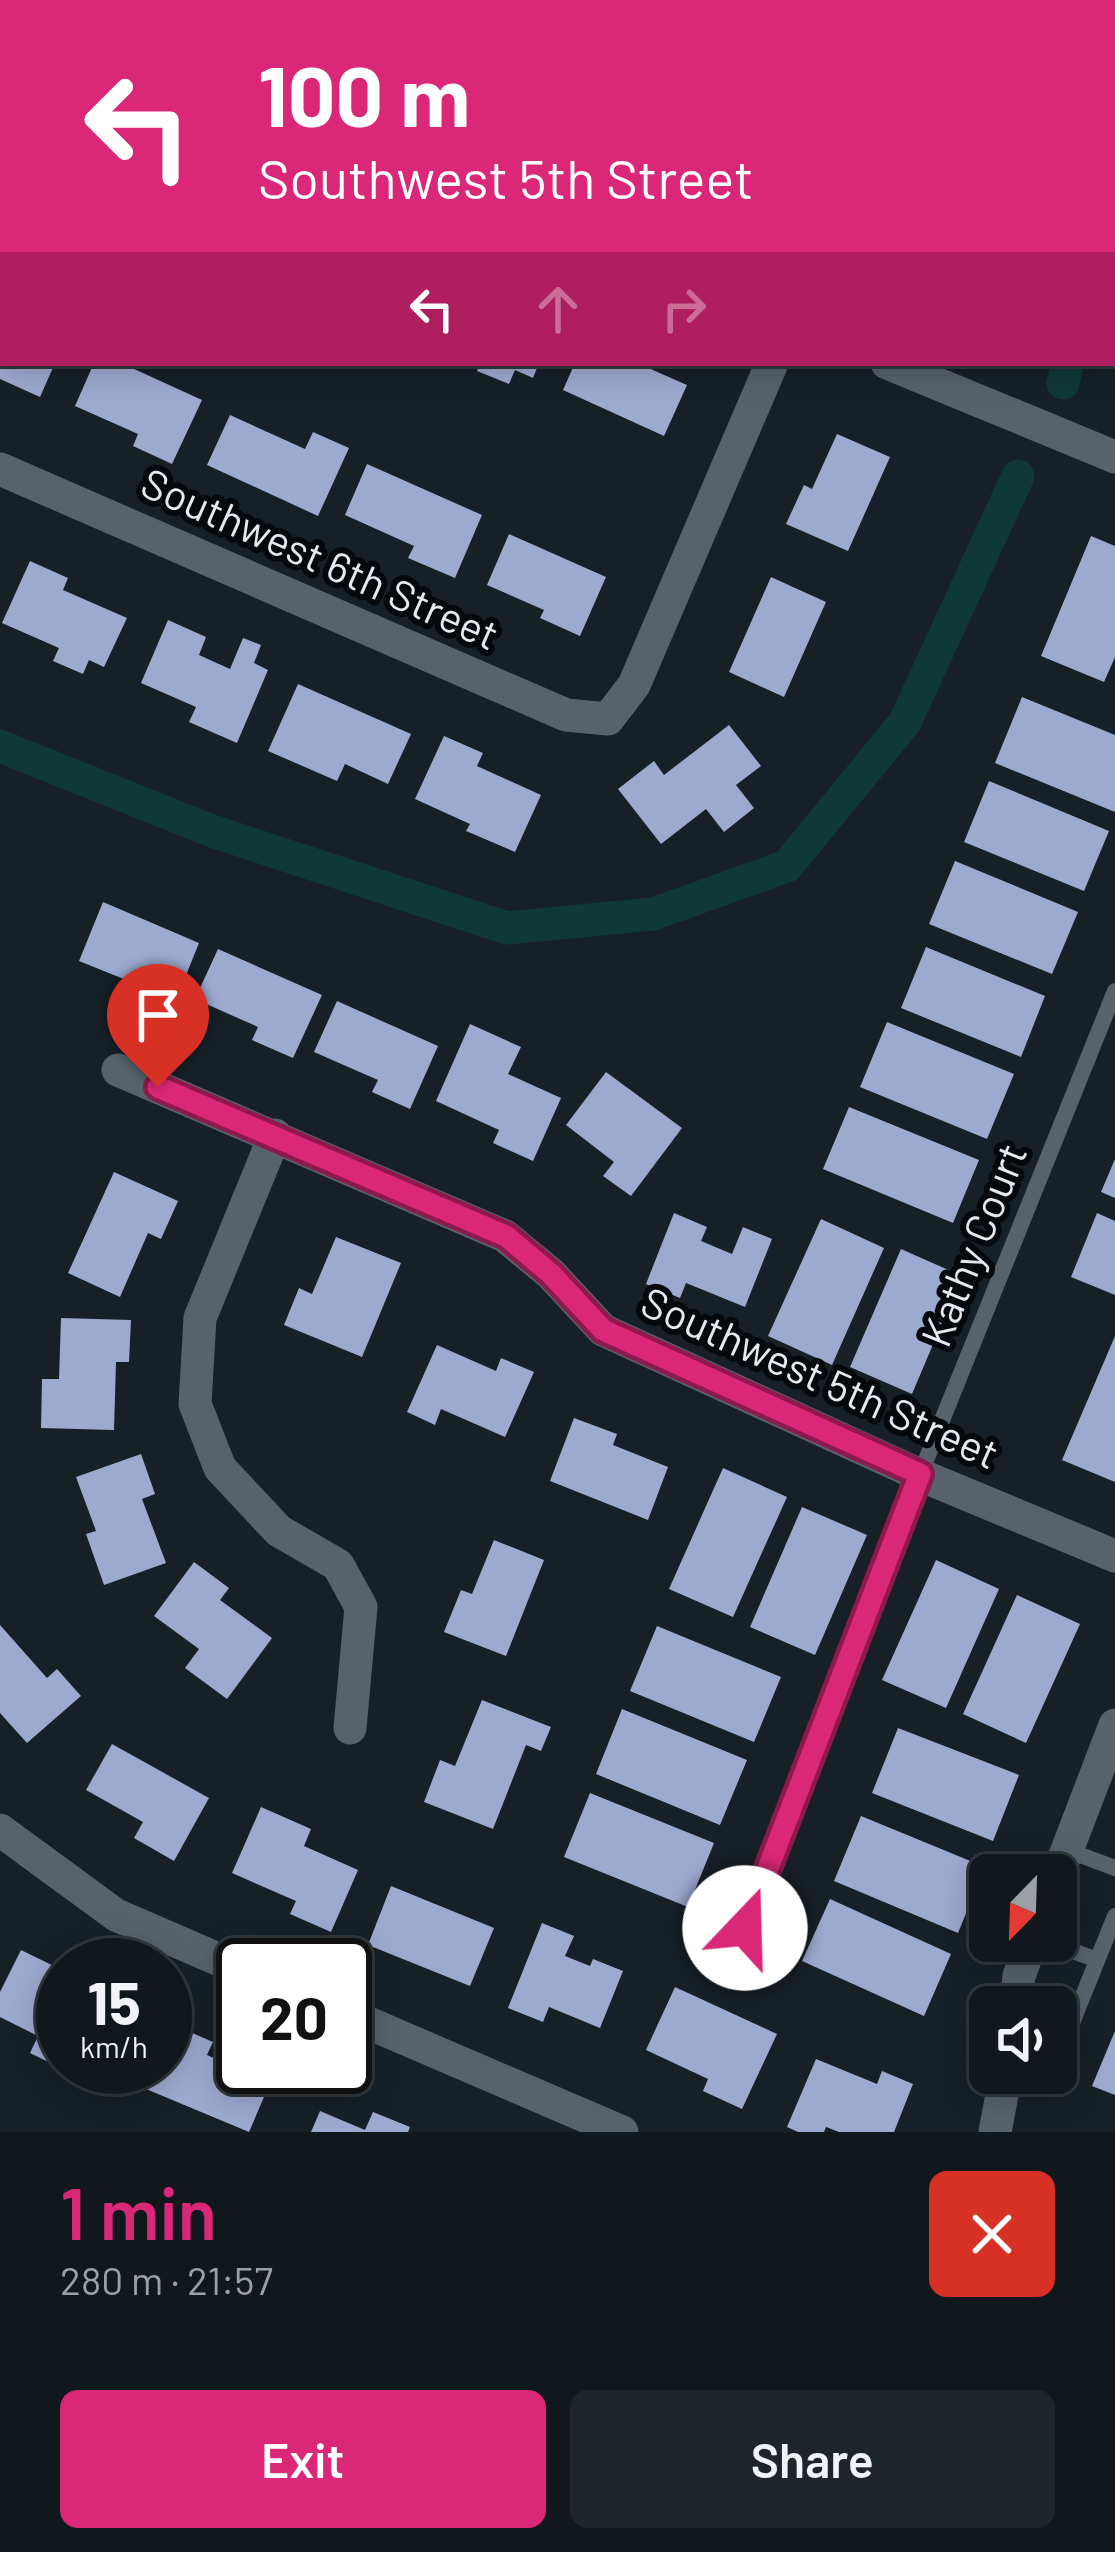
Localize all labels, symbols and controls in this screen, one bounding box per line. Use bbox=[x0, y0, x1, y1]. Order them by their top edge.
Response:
text: 100 m bbox=[258, 43, 470, 144]
icon: left bbox=[60, 48, 216, 204]
text: Southwest 5th Street bbox=[258, 145, 754, 210]
icon: left bbox=[399, 276, 465, 342]
icon: ahead bbox=[525, 276, 591, 342]
icon: right bbox=[651, 276, 717, 342]
street label: Southwest 6th Street bbox=[135, 456, 507, 658]
pin bbox=[107, 964, 209, 1087]
icon: arrive bbox=[125, 982, 191, 1048]
street label: Kathy Court bbox=[909, 1136, 1036, 1353]
street label: Southwest 5th Street bbox=[635, 1275, 1007, 1477]
north arrow bbox=[969, 1854, 1077, 1962]
map controls bbox=[969, 1854, 1077, 2094]
position arrow bbox=[682, 1865, 808, 1991]
speed limit sign: 20 bbox=[216, 1938, 372, 2094]
text: 15 bbox=[87, 1965, 141, 2037]
button: sound bbox=[969, 1986, 1077, 2094]
text: km/h bbox=[80, 2028, 148, 2064]
text: 1 min bbox=[60, 2168, 217, 2254]
button: close bbox=[929, 2171, 1055, 2297]
text: 280 m · 21:57 bbox=[60, 2256, 273, 2303]
button: Exit bbox=[60, 2390, 546, 2528]
button: Share bbox=[570, 2390, 1055, 2528]

